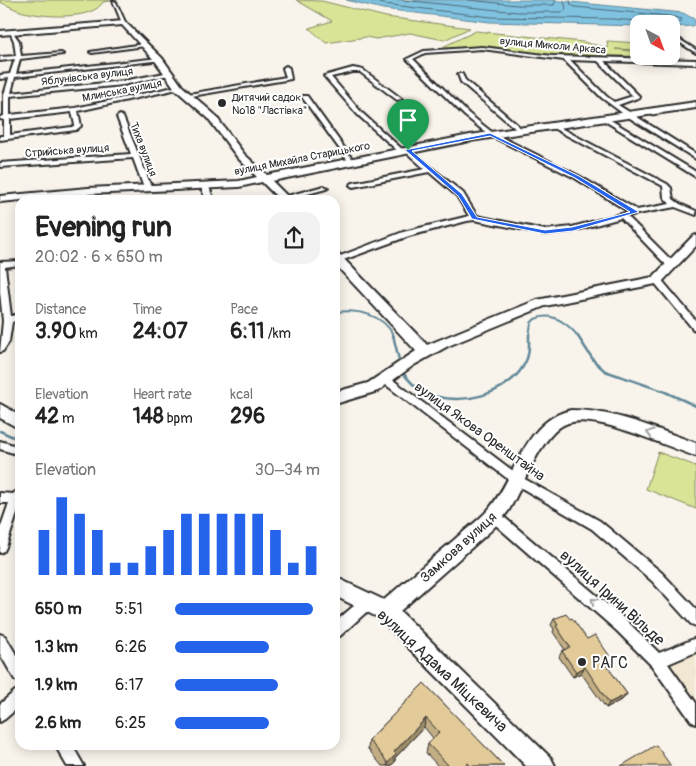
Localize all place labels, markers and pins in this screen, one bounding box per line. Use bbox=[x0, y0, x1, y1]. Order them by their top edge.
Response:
place label: Дитячий садок №18 "Ластівка" bbox=[231, 91, 307, 117]
marker: Дитячий садок №18 "Ластівка" bbox=[216, 97, 228, 109]
pin bbox=[387, 99, 429, 150]
place label: РАГС bbox=[592, 653, 628, 673]
marker: РАГС bbox=[576, 656, 588, 668]

